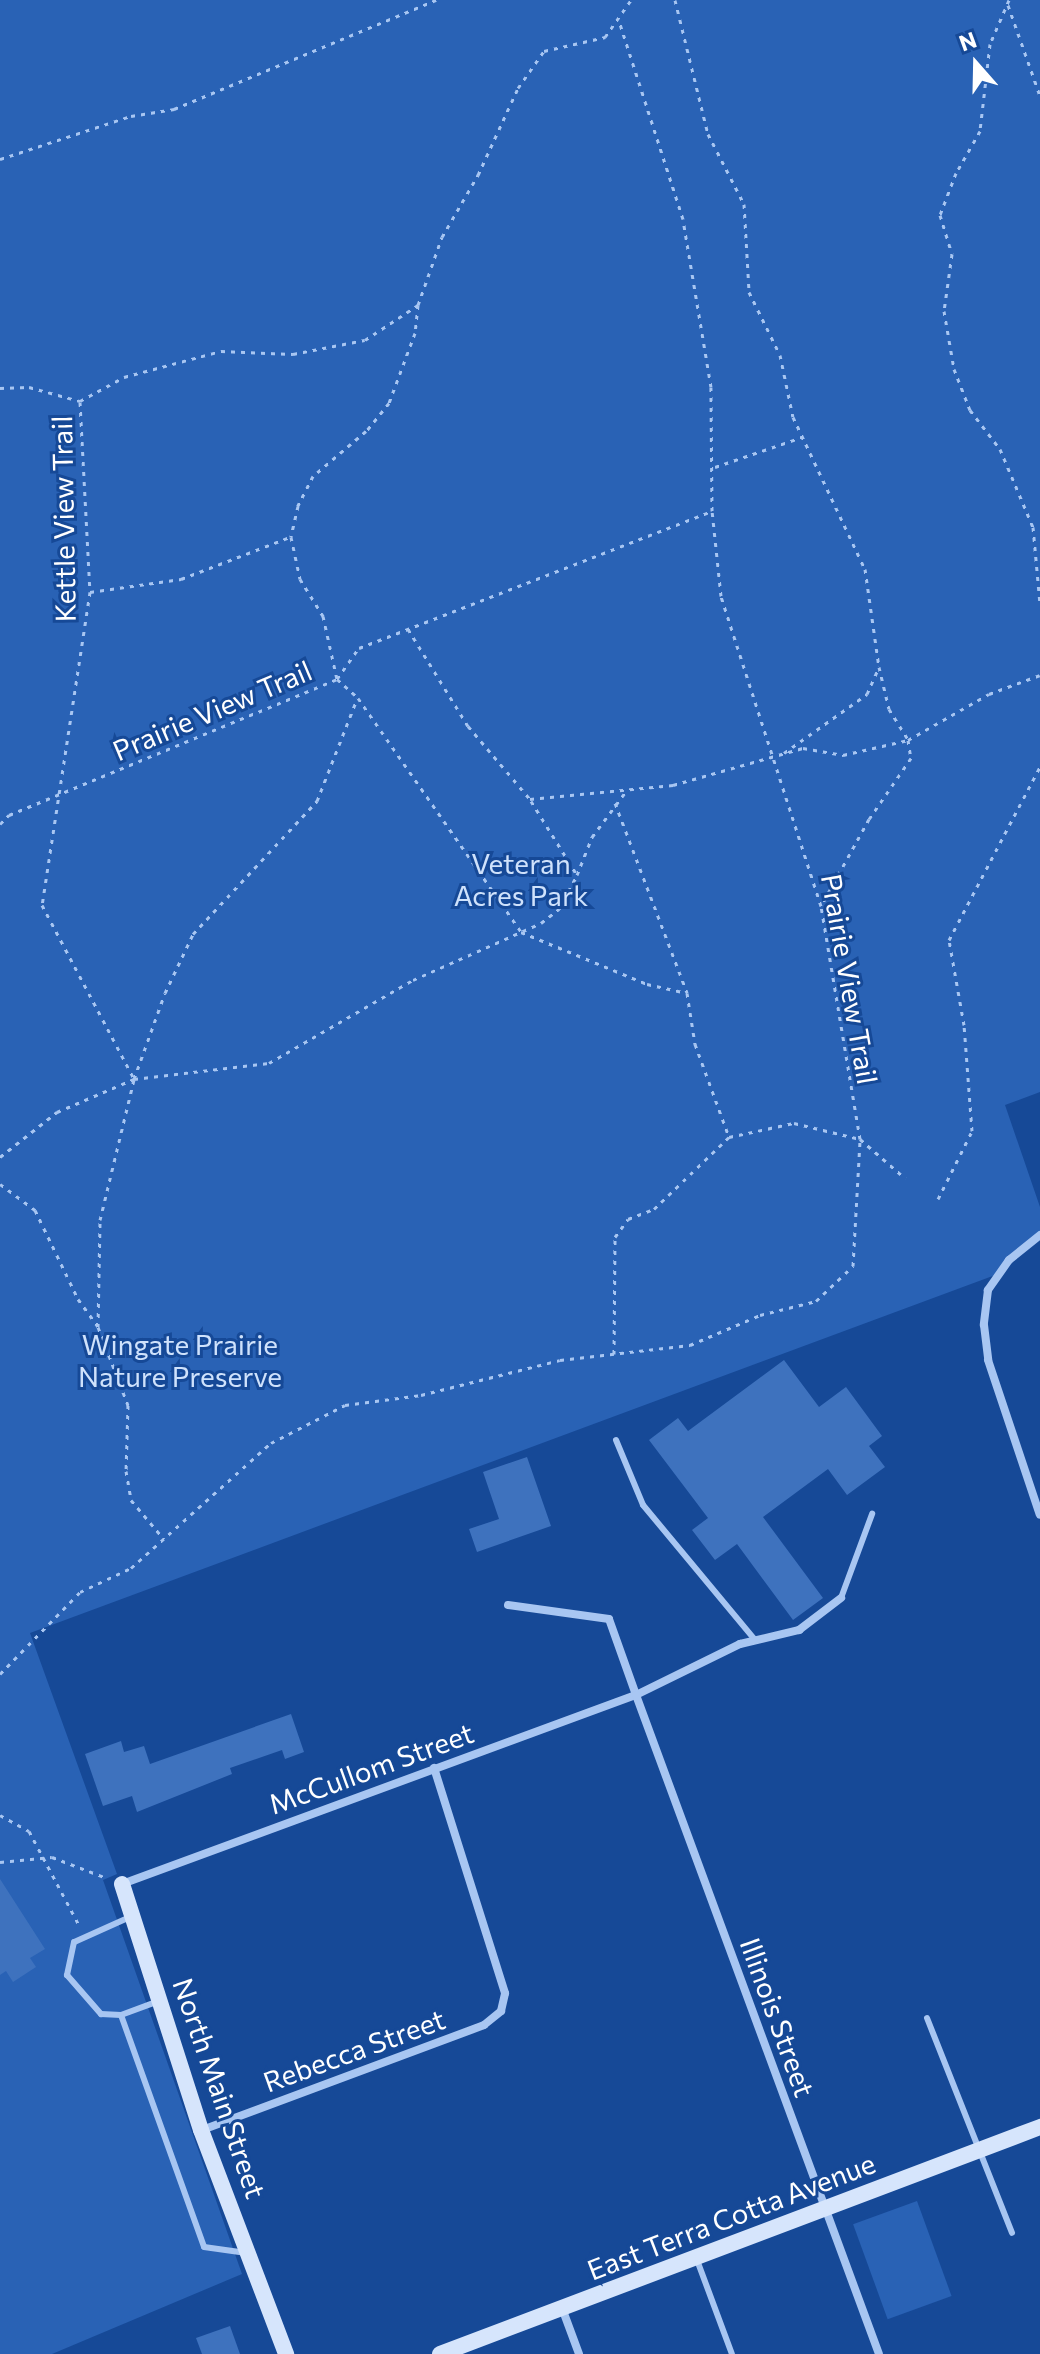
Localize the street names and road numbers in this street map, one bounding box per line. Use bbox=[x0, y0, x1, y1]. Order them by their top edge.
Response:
street label: Kettle View Trail bbox=[44, 415, 82, 623]
street label: Prairie View Trail bbox=[107, 653, 317, 767]
street label: Prairie View Trail bbox=[815, 871, 885, 1087]
street label: McCullom Street bbox=[264, 1715, 478, 1821]
street label: Illinois Street bbox=[734, 1933, 822, 2101]
street label: North Main Street bbox=[167, 1973, 273, 2203]
street label: Rebecca Street bbox=[259, 2002, 449, 2098]
street label: East Terra Cotta Avenue bbox=[582, 2146, 880, 2286]

